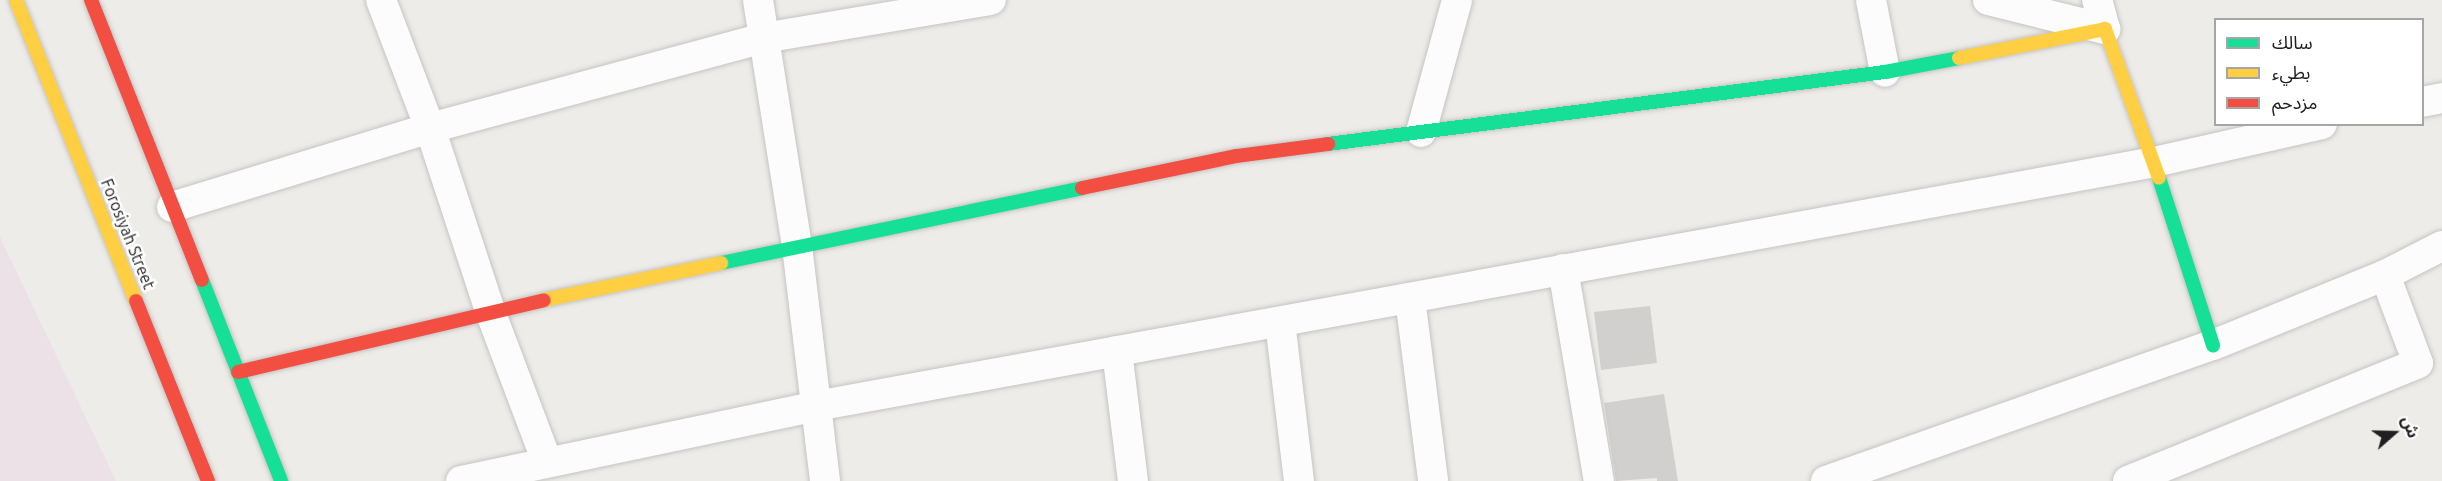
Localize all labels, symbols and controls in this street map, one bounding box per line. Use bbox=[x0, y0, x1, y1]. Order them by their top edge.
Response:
legend bbox=[2214, 18, 2424, 126]
text: سالك bbox=[2272, 32, 2313, 52]
text: بطيء bbox=[2272, 62, 2310, 82]
text: مزدحم bbox=[2272, 92, 2317, 112]
street label: Forosiyah Street bbox=[97, 176, 159, 292]
north arrow bbox=[2364, 403, 2424, 463]
text: ش bbox=[2399, 413, 2423, 440]

